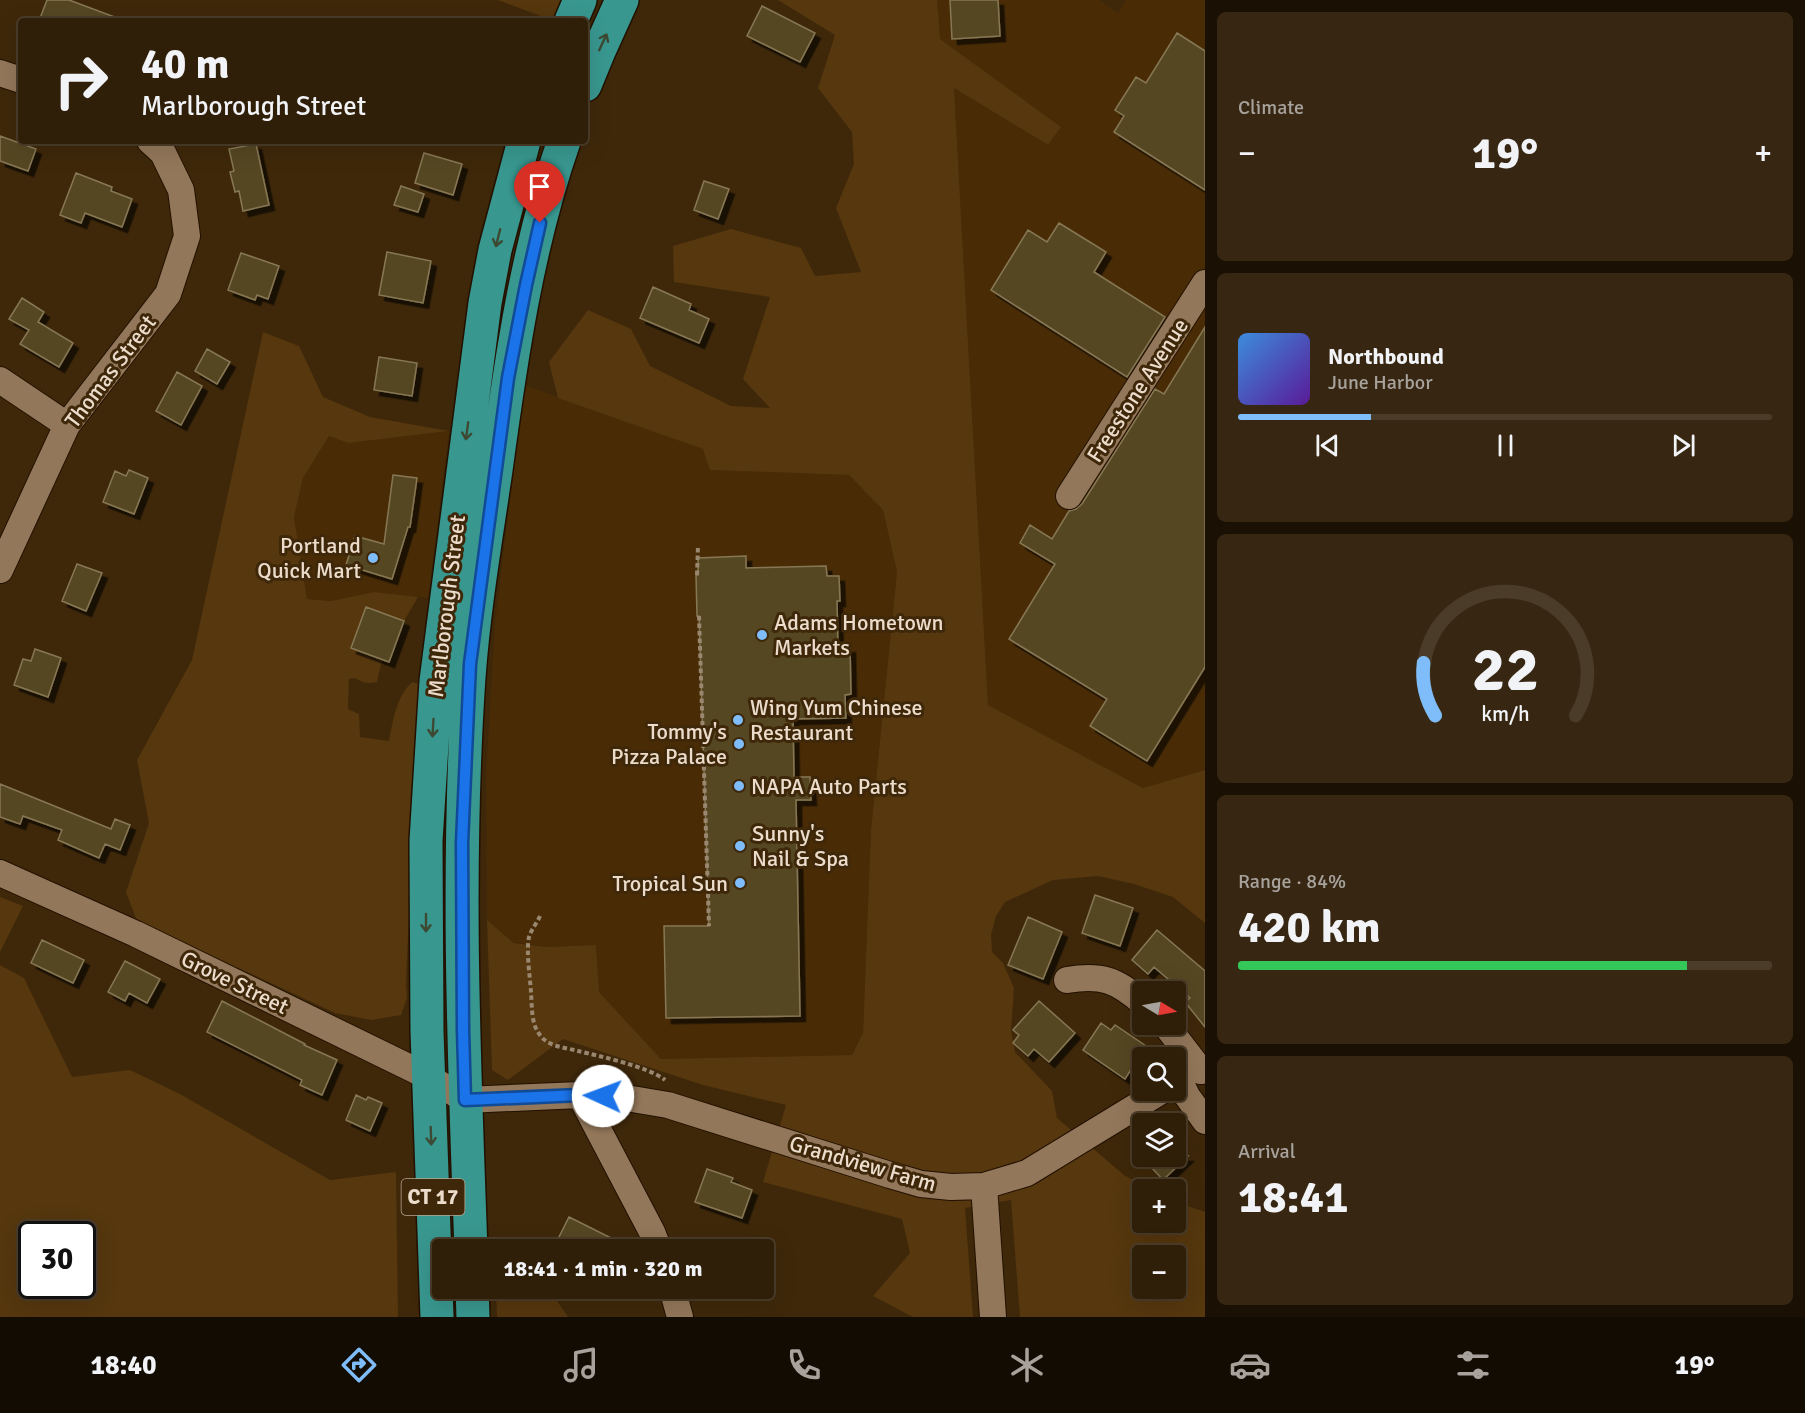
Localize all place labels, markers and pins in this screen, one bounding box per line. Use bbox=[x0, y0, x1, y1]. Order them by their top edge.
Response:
pin bbox=[514, 161, 565, 223]
place label: Portland Quick Mart bbox=[257, 532, 361, 584]
marker: Portland Quick Mart bbox=[366, 551, 380, 565]
place label: Adams Hometown Markets bbox=[774, 609, 944, 661]
marker: Adams Hometown Markets bbox=[755, 628, 769, 642]
place label: Wing Yum Chinese Restaurant bbox=[750, 694, 923, 746]
marker: Wing Yum Chinese Restaurant bbox=[731, 713, 745, 727]
place label: Tommy's Pizza Palace bbox=[611, 718, 727, 770]
marker: Tommy's Pizza Palace bbox=[732, 737, 746, 751]
place label: NAPA Auto Parts bbox=[751, 773, 907, 800]
marker: NAPA Auto Parts bbox=[732, 779, 746, 793]
place label: Sunny's Nail & Spa bbox=[752, 820, 849, 872]
marker: Sunny's Nail & Spa bbox=[733, 839, 747, 853]
place label: Tropical Sun bbox=[612, 870, 728, 897]
marker: Tropical Sun bbox=[733, 876, 747, 890]

